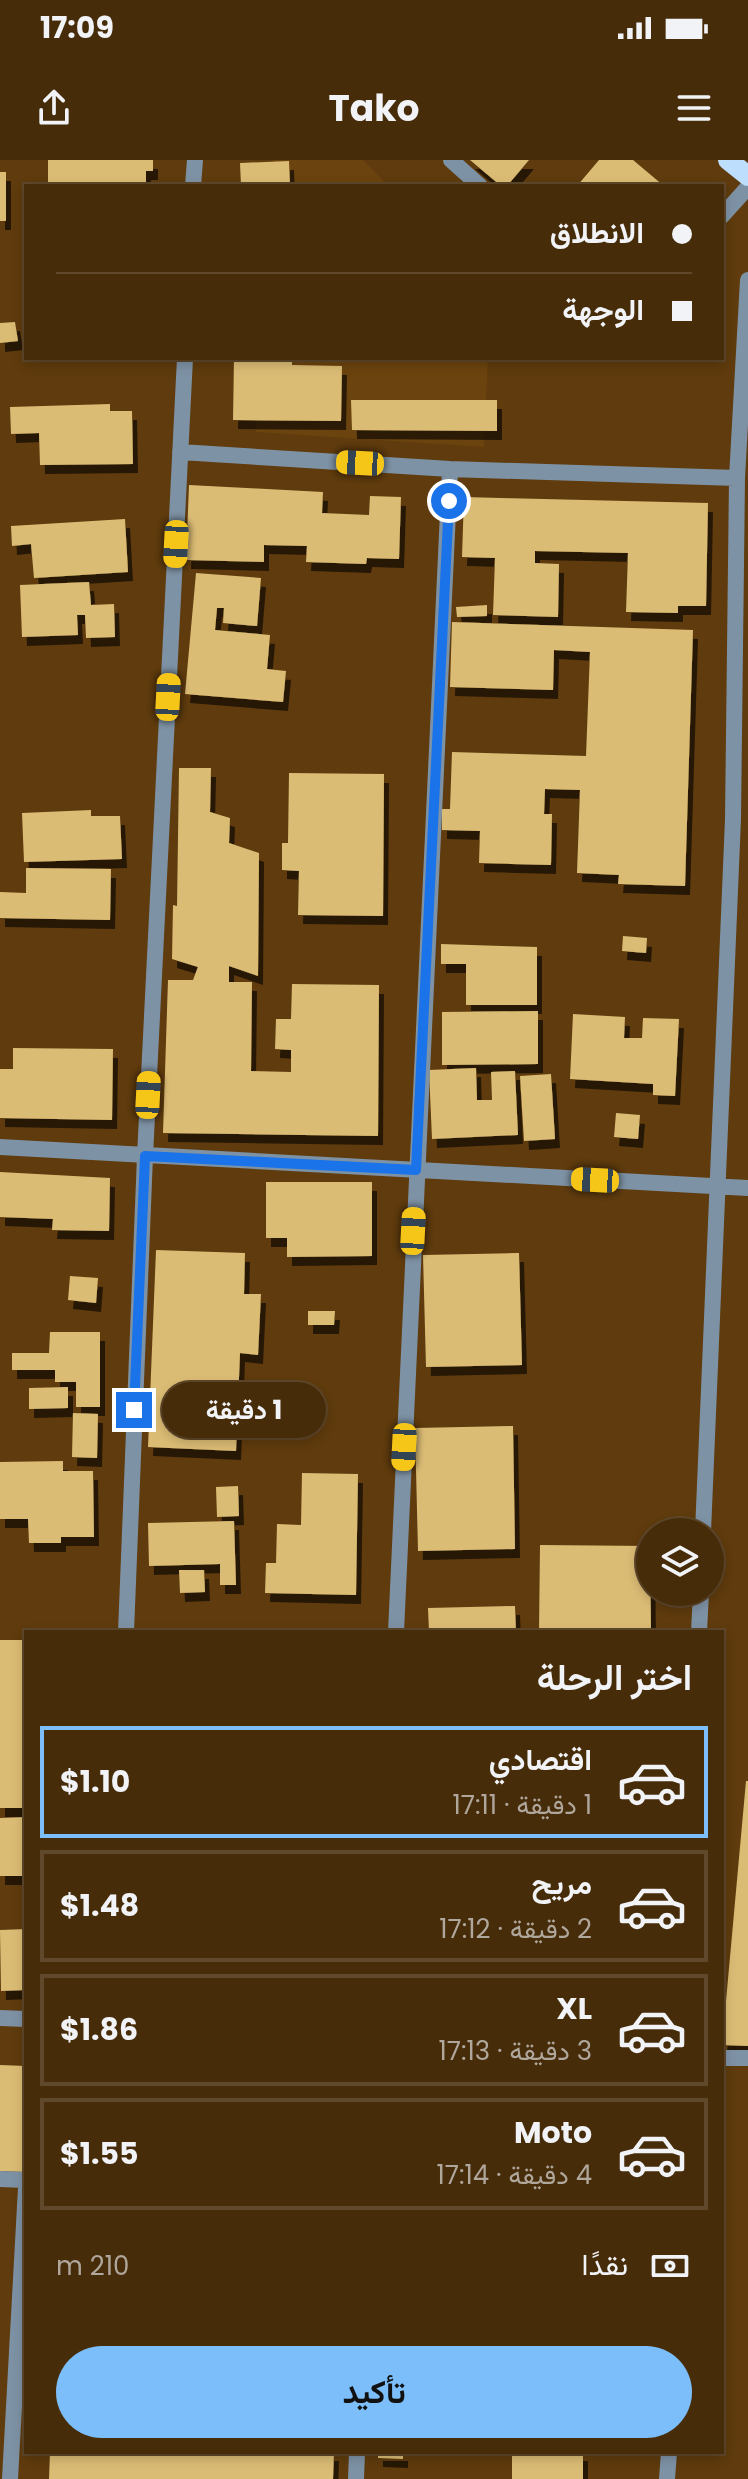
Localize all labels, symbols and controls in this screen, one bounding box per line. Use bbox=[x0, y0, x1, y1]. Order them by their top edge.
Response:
text: 17:09 bbox=[40, 6, 114, 49]
text: Tako bbox=[329, 83, 419, 134]
icon: share bbox=[32, 86, 76, 130]
icon: menu bbox=[672, 86, 716, 130]
text: الانطلاق bbox=[550, 211, 644, 254]
text: الوجهة bbox=[562, 288, 644, 331]
car bbox=[335, 450, 385, 476]
route start bbox=[431, 483, 467, 519]
car bbox=[163, 519, 189, 569]
car bbox=[155, 672, 181, 722]
car bbox=[135, 1070, 161, 1120]
car bbox=[570, 1167, 620, 1193]
car bbox=[400, 1206, 426, 1256]
callout: 1 دقيقة bbox=[162, 1382, 326, 1438]
route end bbox=[116, 1392, 152, 1428]
text: 1 دقيقة bbox=[206, 1392, 282, 1428]
car bbox=[391, 1422, 417, 1472]
map controls bbox=[636, 1518, 724, 1606]
button: layers bbox=[636, 1518, 724, 1606]
text: اختر الرحلة bbox=[537, 1652, 692, 1703]
text: اقتصادي bbox=[489, 1738, 592, 1781]
icon: car bbox=[616, 1746, 688, 1818]
text: $1.10 bbox=[60, 1760, 130, 1803]
text: 1 دقيقة · 17:11 bbox=[452, 1787, 592, 1823]
text: مريح bbox=[532, 1862, 592, 1905]
icon: car bbox=[616, 1870, 688, 1942]
text: $1.48 bbox=[60, 1884, 139, 1927]
text: 2 دقيقة · 17:12 bbox=[439, 1911, 592, 1947]
text: XL bbox=[556, 1987, 592, 2030]
icon: car bbox=[616, 1994, 688, 2066]
text: $1.86 bbox=[60, 2008, 138, 2051]
text: 3 دقيقة · 17:13 bbox=[438, 2033, 592, 2069]
text: Moto bbox=[514, 2111, 592, 2154]
icon: car bbox=[616, 2118, 688, 2190]
text: $1.55 bbox=[60, 2132, 138, 2175]
text: 4 دقيقة · 17:14 bbox=[436, 2157, 592, 2193]
text: نقدًا bbox=[582, 2243, 628, 2286]
icon: cash bbox=[648, 2244, 692, 2288]
text: 210 m bbox=[56, 2248, 129, 2284]
button: تأكيد bbox=[56, 2346, 692, 2438]

